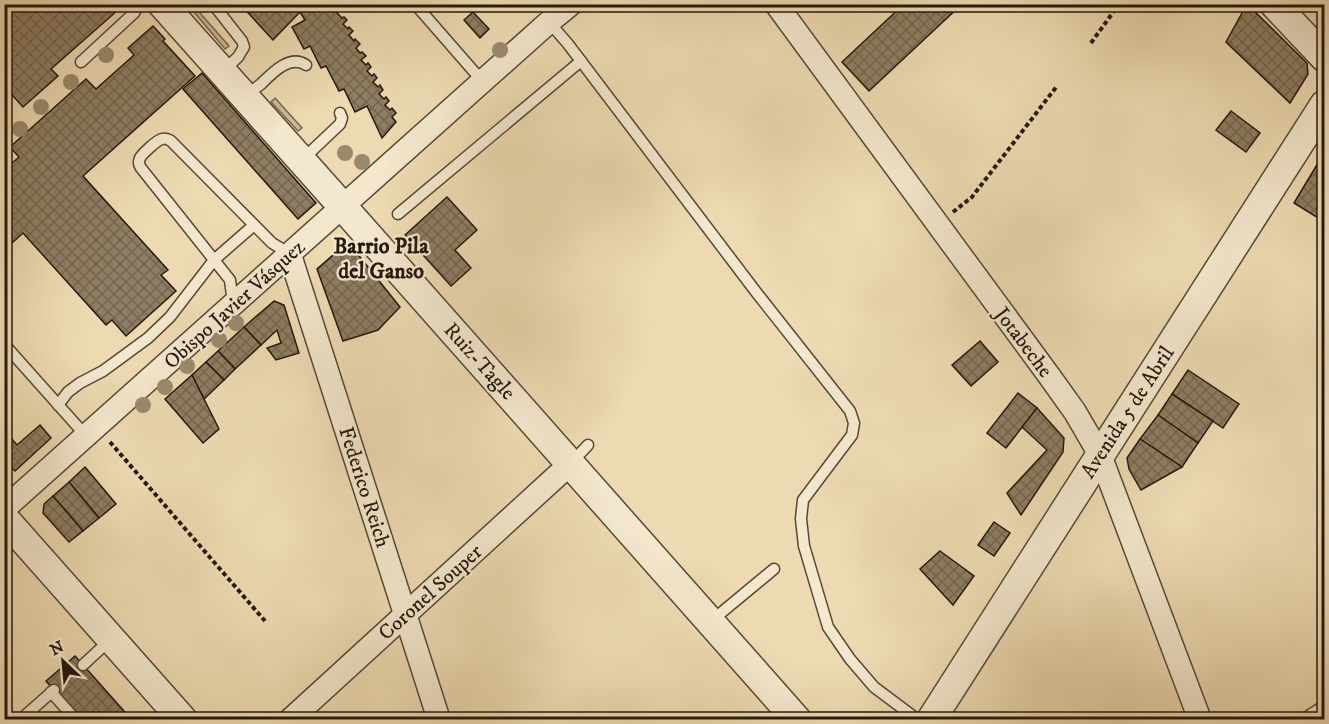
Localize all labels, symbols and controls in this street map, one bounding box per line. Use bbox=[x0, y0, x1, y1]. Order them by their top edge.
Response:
district label: Barrio Pila del Ganso bbox=[333, 233, 429, 285]
street label: Obispo Javier Vásquez bbox=[159, 234, 311, 375]
street label: Jotabeche bbox=[987, 301, 1058, 383]
street label: Ruiz-Tagle bbox=[438, 318, 521, 406]
street label: Avenida 5 de Abril bbox=[1075, 341, 1181, 484]
street label: Federico Reich bbox=[332, 424, 396, 551]
street label: Coronel Souper bbox=[373, 539, 488, 646]
north arrow bbox=[33, 631, 93, 691]
text: N bbox=[47, 637, 67, 660]

